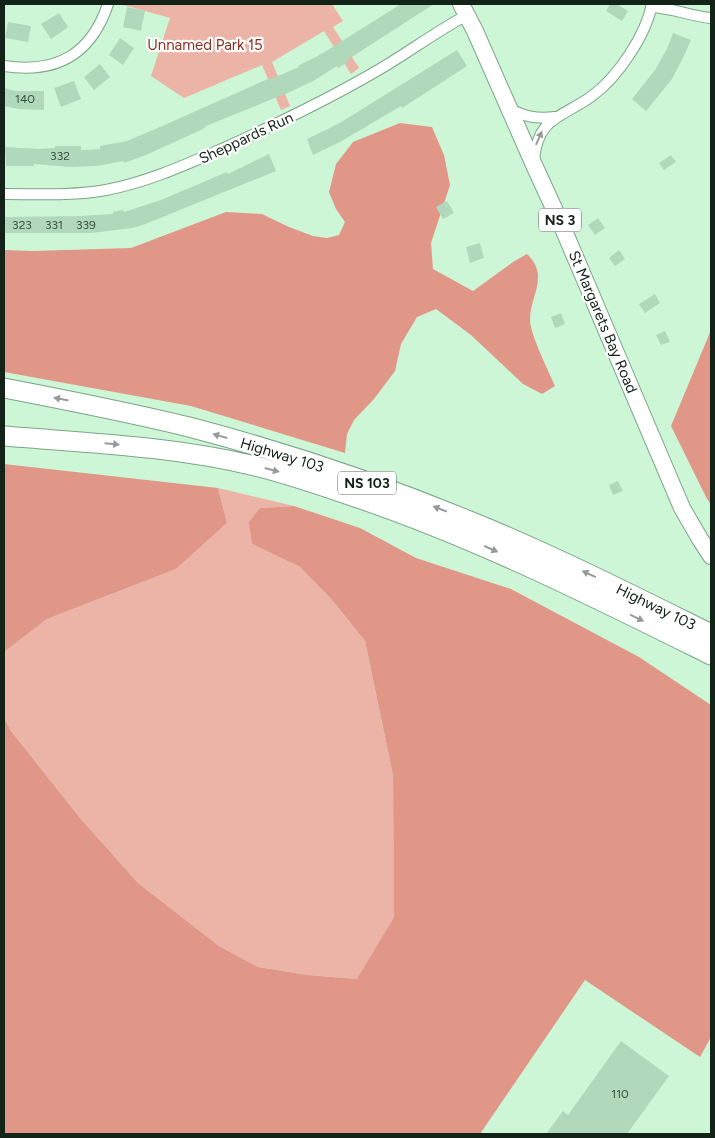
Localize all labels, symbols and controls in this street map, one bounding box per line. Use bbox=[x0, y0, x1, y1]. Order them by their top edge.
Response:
park label: Unnamed Park 15 bbox=[147, 36, 263, 54]
house number: 140 bbox=[15, 92, 35, 106]
street label: Sheppards Run bbox=[196, 108, 296, 168]
one-way arrow bbox=[535, 131, 544, 146]
house number: 332 bbox=[50, 149, 70, 163]
road number: NS 3 bbox=[539, 208, 581, 232]
house number: 323 bbox=[12, 218, 32, 232]
house number: 331 bbox=[45, 218, 63, 232]
house number: 339 bbox=[76, 218, 96, 232]
street label: St Margarets Bay Road bbox=[565, 248, 641, 396]
one-way arrow bbox=[54, 395, 69, 403]
one-way arrow bbox=[212, 431, 227, 439]
street label: Highway 103 bbox=[238, 434, 326, 476]
one-way arrow bbox=[104, 440, 120, 448]
one-way arrow bbox=[264, 467, 279, 475]
road number: NS 103 bbox=[338, 472, 396, 494]
one-way arrow bbox=[432, 505, 447, 513]
one-way arrow bbox=[484, 545, 498, 553]
one-way arrow bbox=[582, 570, 596, 578]
street label: Highway 103 bbox=[613, 580, 699, 634]
one-way arrow bbox=[630, 614, 645, 622]
house number: 110 bbox=[611, 1087, 629, 1101]

